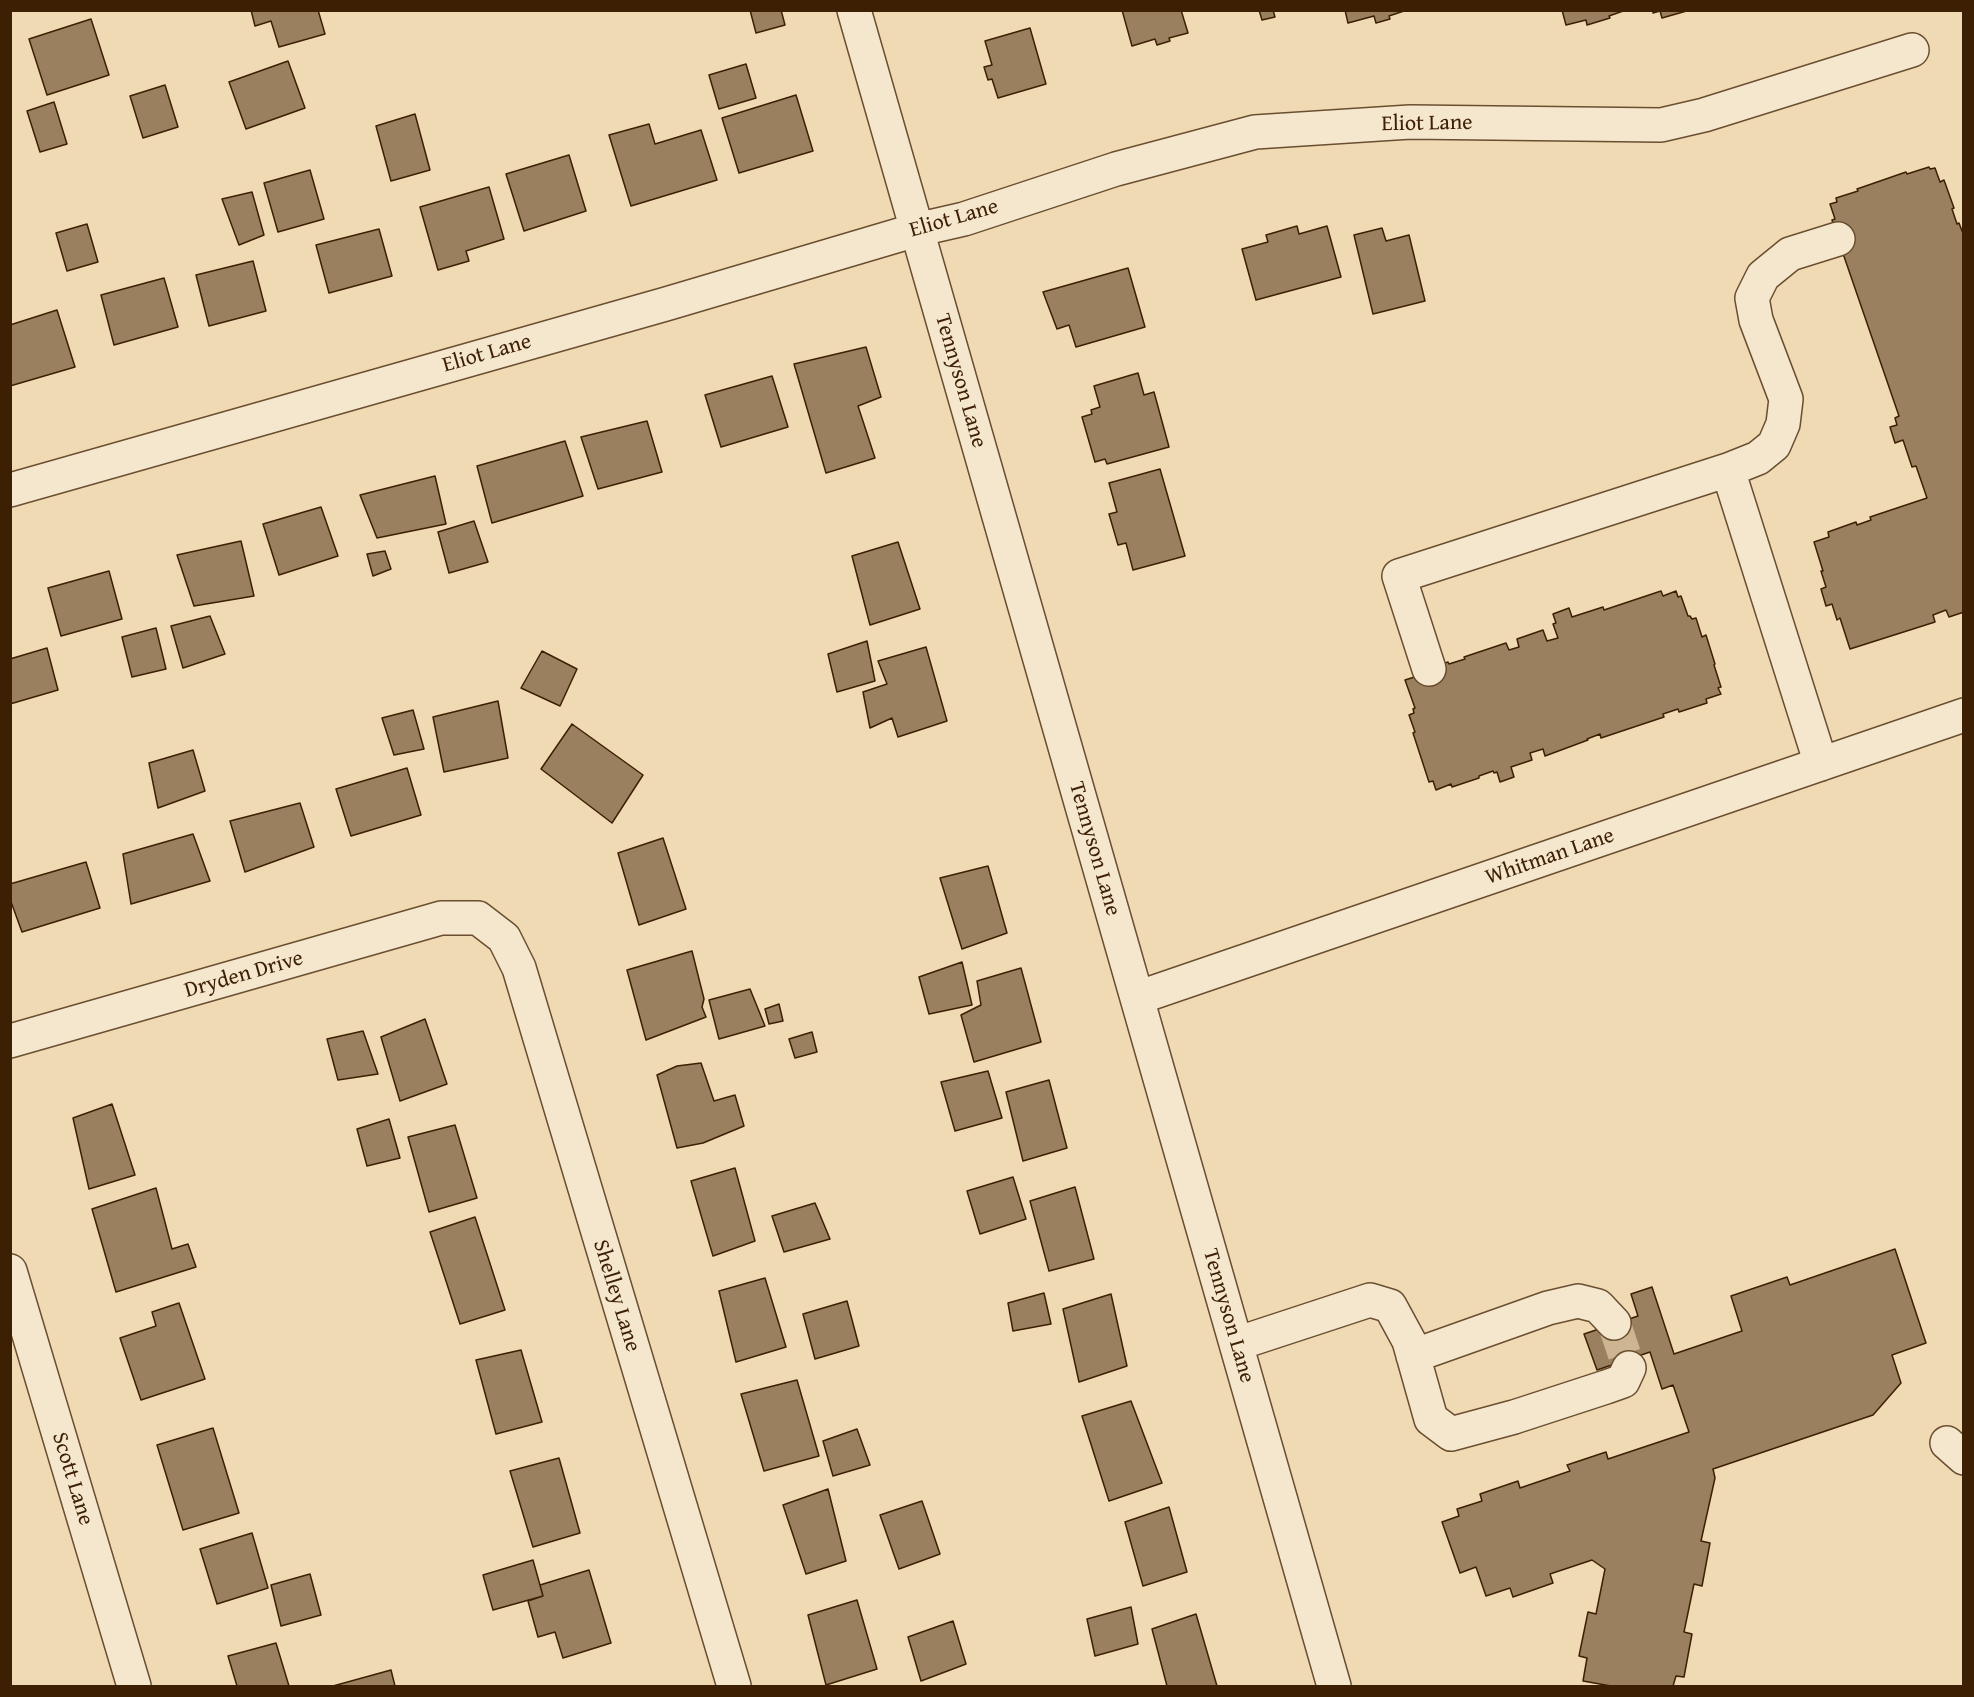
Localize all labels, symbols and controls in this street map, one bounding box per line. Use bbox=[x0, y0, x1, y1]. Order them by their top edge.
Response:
street label: Eliot Lane bbox=[1381, 110, 1473, 138]
street label: Eliot Lane bbox=[907, 194, 1001, 244]
street label: Tennyson Lane bbox=[928, 311, 992, 451]
street label: Eliot Lane bbox=[440, 329, 534, 379]
street label: Tennyson Lane bbox=[1062, 779, 1126, 919]
street label: Whitman Lane bbox=[1482, 823, 1618, 891]
street label: Dryden Drive bbox=[182, 945, 306, 1005]
street label: Shelley Lane bbox=[586, 1237, 646, 1355]
street label: Tennyson Lane bbox=[1196, 1246, 1260, 1386]
street label: Scott Lane bbox=[45, 1429, 99, 1529]

